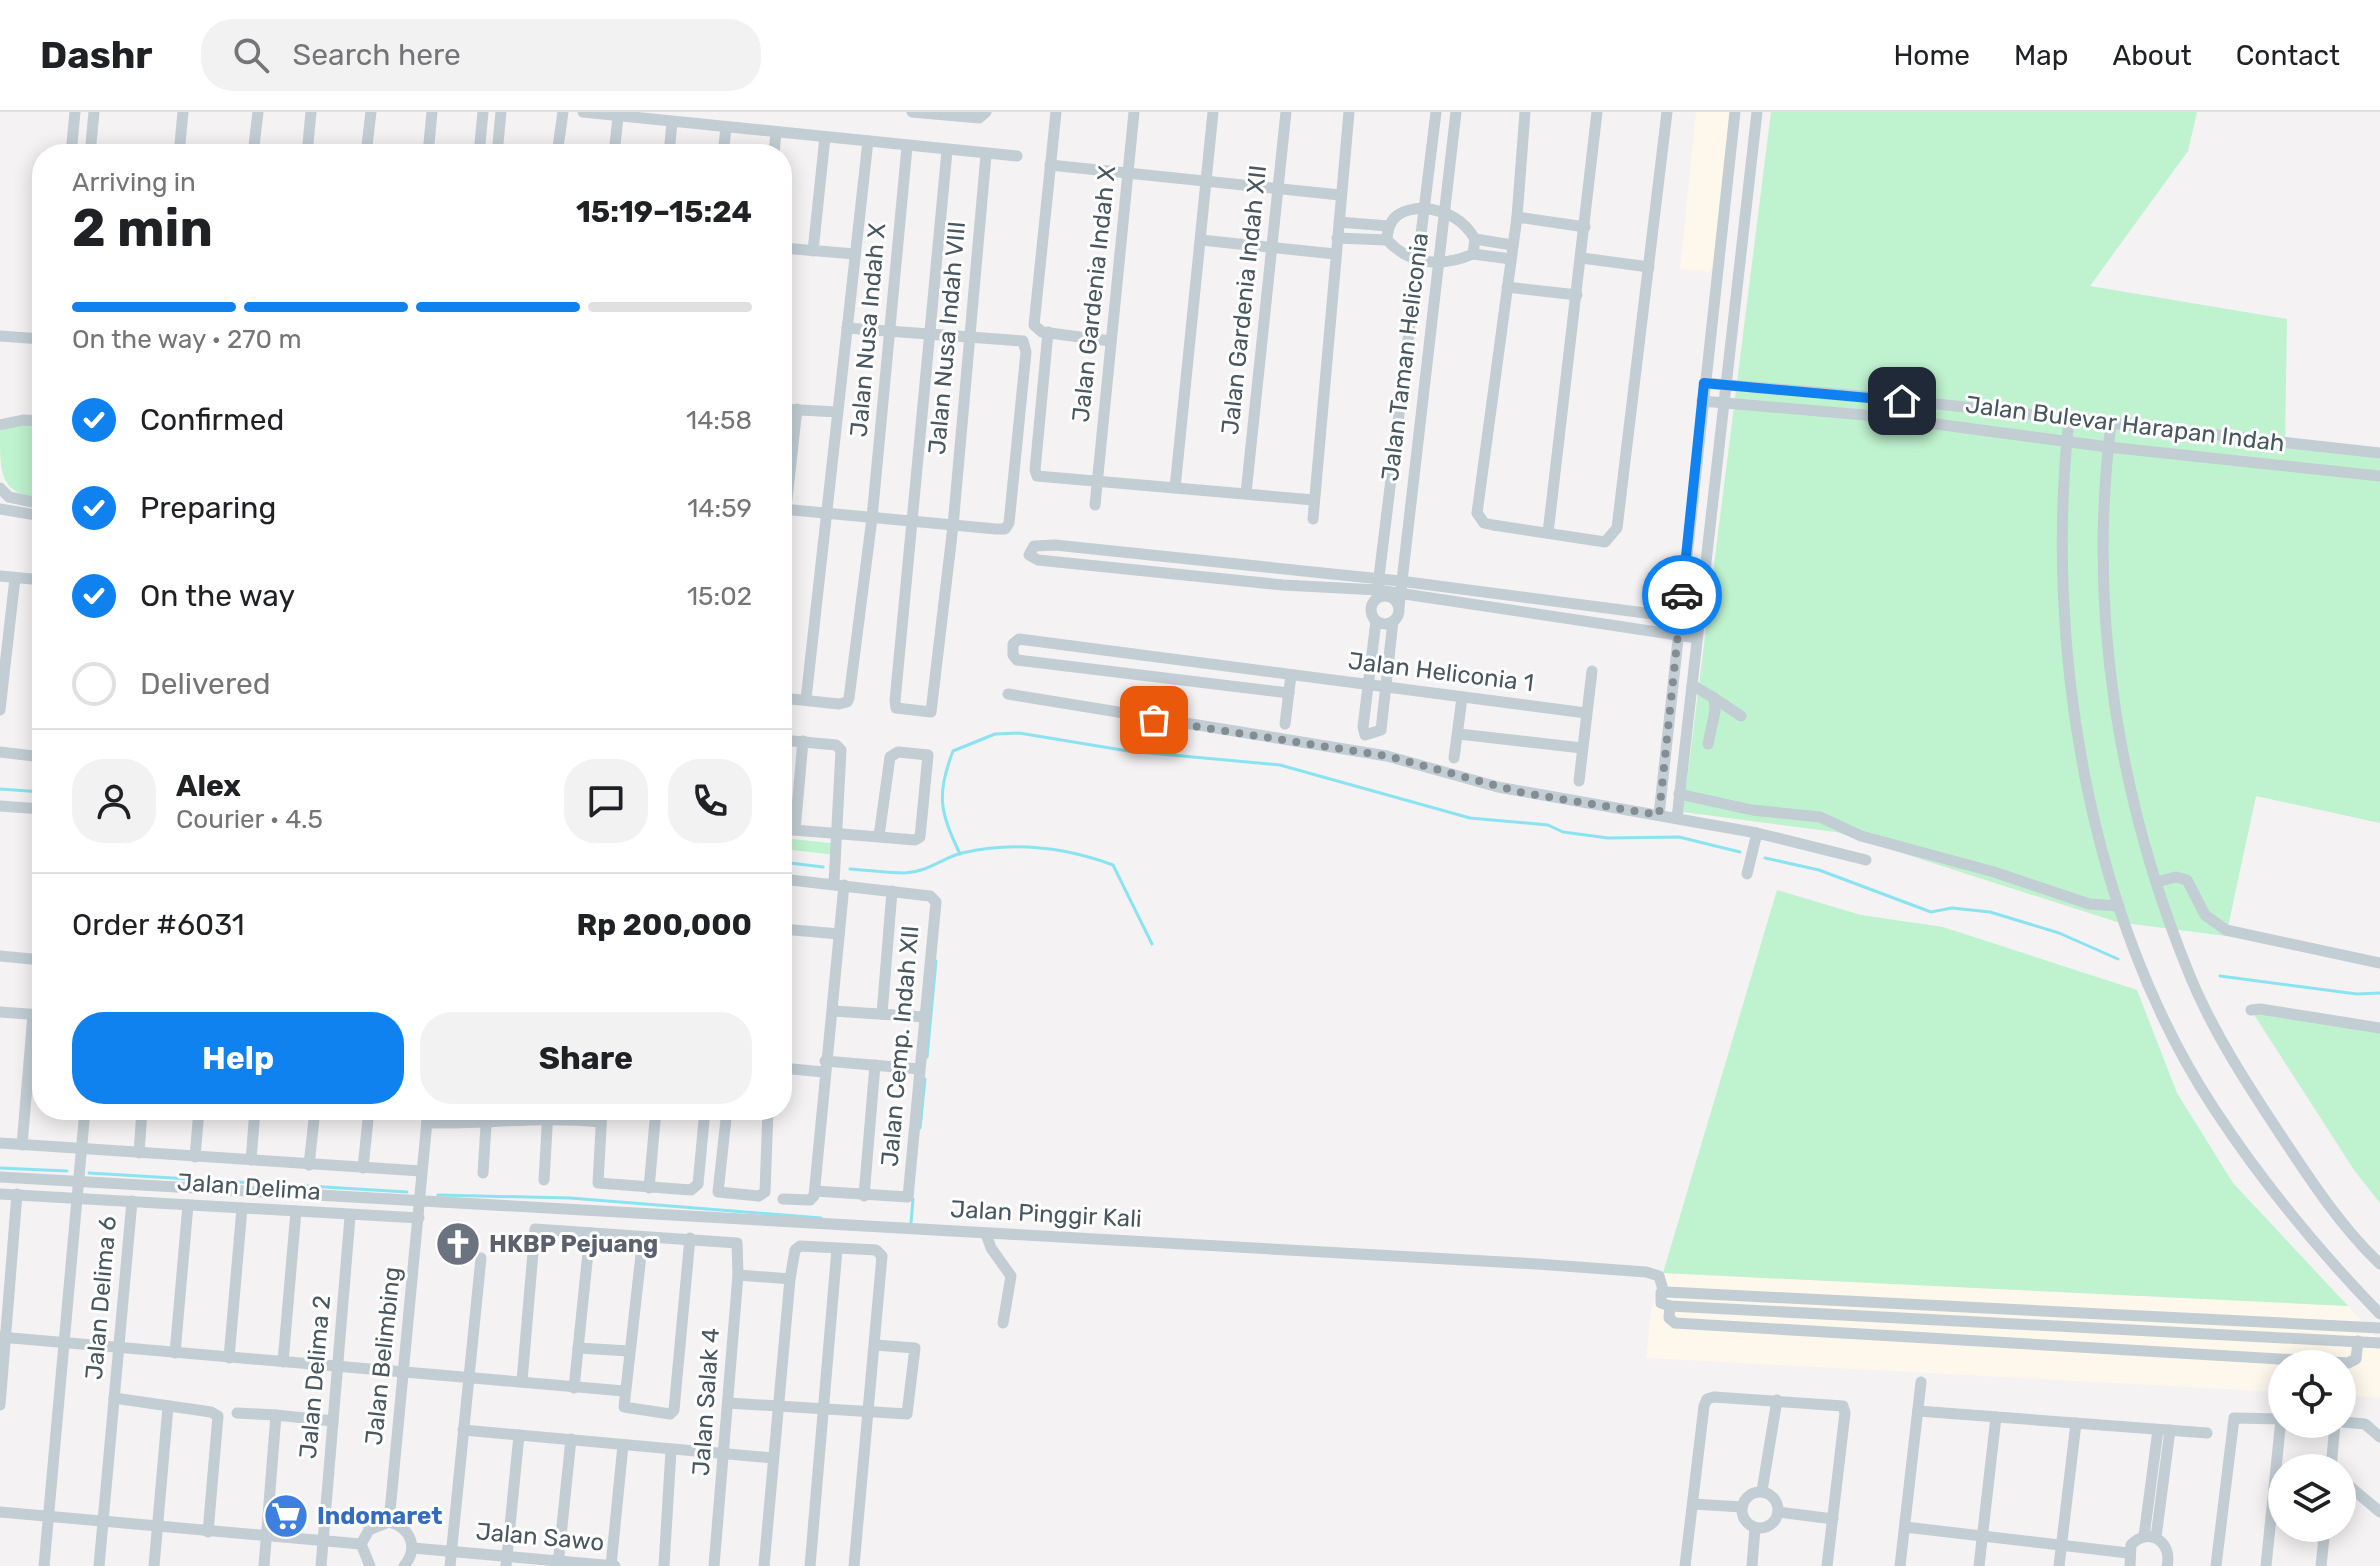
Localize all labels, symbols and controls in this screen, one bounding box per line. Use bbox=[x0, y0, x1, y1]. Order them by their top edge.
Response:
search box bbox=[201, 19, 761, 91]
text: Dashr bbox=[40, 32, 153, 78]
icon: search bbox=[229, 33, 273, 77]
text: Search here bbox=[293, 37, 461, 73]
text: Home bbox=[1893, 39, 1970, 72]
text: Map bbox=[2014, 39, 2068, 72]
text: About bbox=[2112, 39, 2192, 72]
text: Contact bbox=[2236, 39, 2340, 72]
street label: Jalan Gardenia Indah X bbox=[1067, 164, 1121, 424]
street label: Jalan Gardenia Indah XII bbox=[1216, 164, 1272, 436]
text: Arriving in bbox=[72, 167, 196, 198]
text: 15:19–15:24 bbox=[576, 194, 752, 230]
text: 2 min bbox=[72, 197, 213, 259]
street label: Jalan Nusa Indah VIII bbox=[923, 220, 971, 456]
street label: Jalan Nusa Indah X bbox=[845, 222, 891, 438]
street label: Jalan Taman Heliconia bbox=[1376, 231, 1434, 483]
text: On the way · 270 m bbox=[72, 324, 302, 355]
pin bbox=[1868, 367, 1936, 435]
icon: home bbox=[1880, 379, 1924, 423]
street label: Jalan Bulevar Harapan Indah bbox=[1964, 391, 2286, 457]
icon: check bbox=[72, 398, 116, 442]
text: Confirmed bbox=[140, 402, 284, 438]
text: 14:58 bbox=[686, 405, 752, 436]
icon: check bbox=[72, 486, 116, 530]
text: Preparing bbox=[140, 490, 276, 526]
text: 14:59 bbox=[687, 493, 752, 524]
courier bbox=[1642, 555, 1722, 635]
icon: car bbox=[1660, 573, 1704, 617]
icon: check bbox=[72, 574, 116, 618]
text: On the way bbox=[140, 578, 295, 614]
text: 15:02 bbox=[687, 581, 752, 612]
street label: Jalan Heliconia 1 bbox=[1347, 647, 1535, 697]
text: Delivered bbox=[140, 666, 271, 702]
pin bbox=[1120, 686, 1188, 754]
icon: bag bbox=[1132, 698, 1176, 742]
button: person bbox=[72, 759, 156, 843]
button: chat bbox=[564, 759, 648, 843]
button: phone bbox=[668, 759, 752, 843]
text: Alex bbox=[176, 768, 241, 804]
text: Courier · 4.5 bbox=[176, 804, 323, 835]
text: Order #6031 bbox=[72, 907, 245, 943]
text: Rp 200,000 bbox=[577, 907, 752, 943]
street label: Jalan Cemp. Indah XII bbox=[876, 924, 924, 1168]
button: Help bbox=[72, 1012, 404, 1104]
button: Share bbox=[420, 1012, 752, 1104]
street label: Jalan Delima bbox=[176, 1168, 322, 1206]
street label: Jalan Pinggir Kali bbox=[950, 1195, 1142, 1233]
street label: Jalan Delima 6 bbox=[80, 1215, 122, 1381]
church icon: HKBP Pejuang bbox=[434, 1220, 482, 1268]
place label: HKBP Pejuang bbox=[489, 1230, 658, 1258]
street label: Jalan Belimbing bbox=[360, 1265, 406, 1447]
street label: Jalan Delima 2 bbox=[294, 1294, 336, 1460]
street label: Jalan Salak 4 bbox=[687, 1327, 725, 1477]
map controls bbox=[2268, 1350, 2356, 1542]
button: locate bbox=[2268, 1350, 2356, 1438]
button: layers bbox=[2268, 1454, 2356, 1542]
supermarket icon: Indomaret bbox=[262, 1492, 310, 1540]
place label: Indomaret bbox=[317, 1502, 442, 1530]
street label: Jalan Sawo bbox=[475, 1517, 605, 1557]

